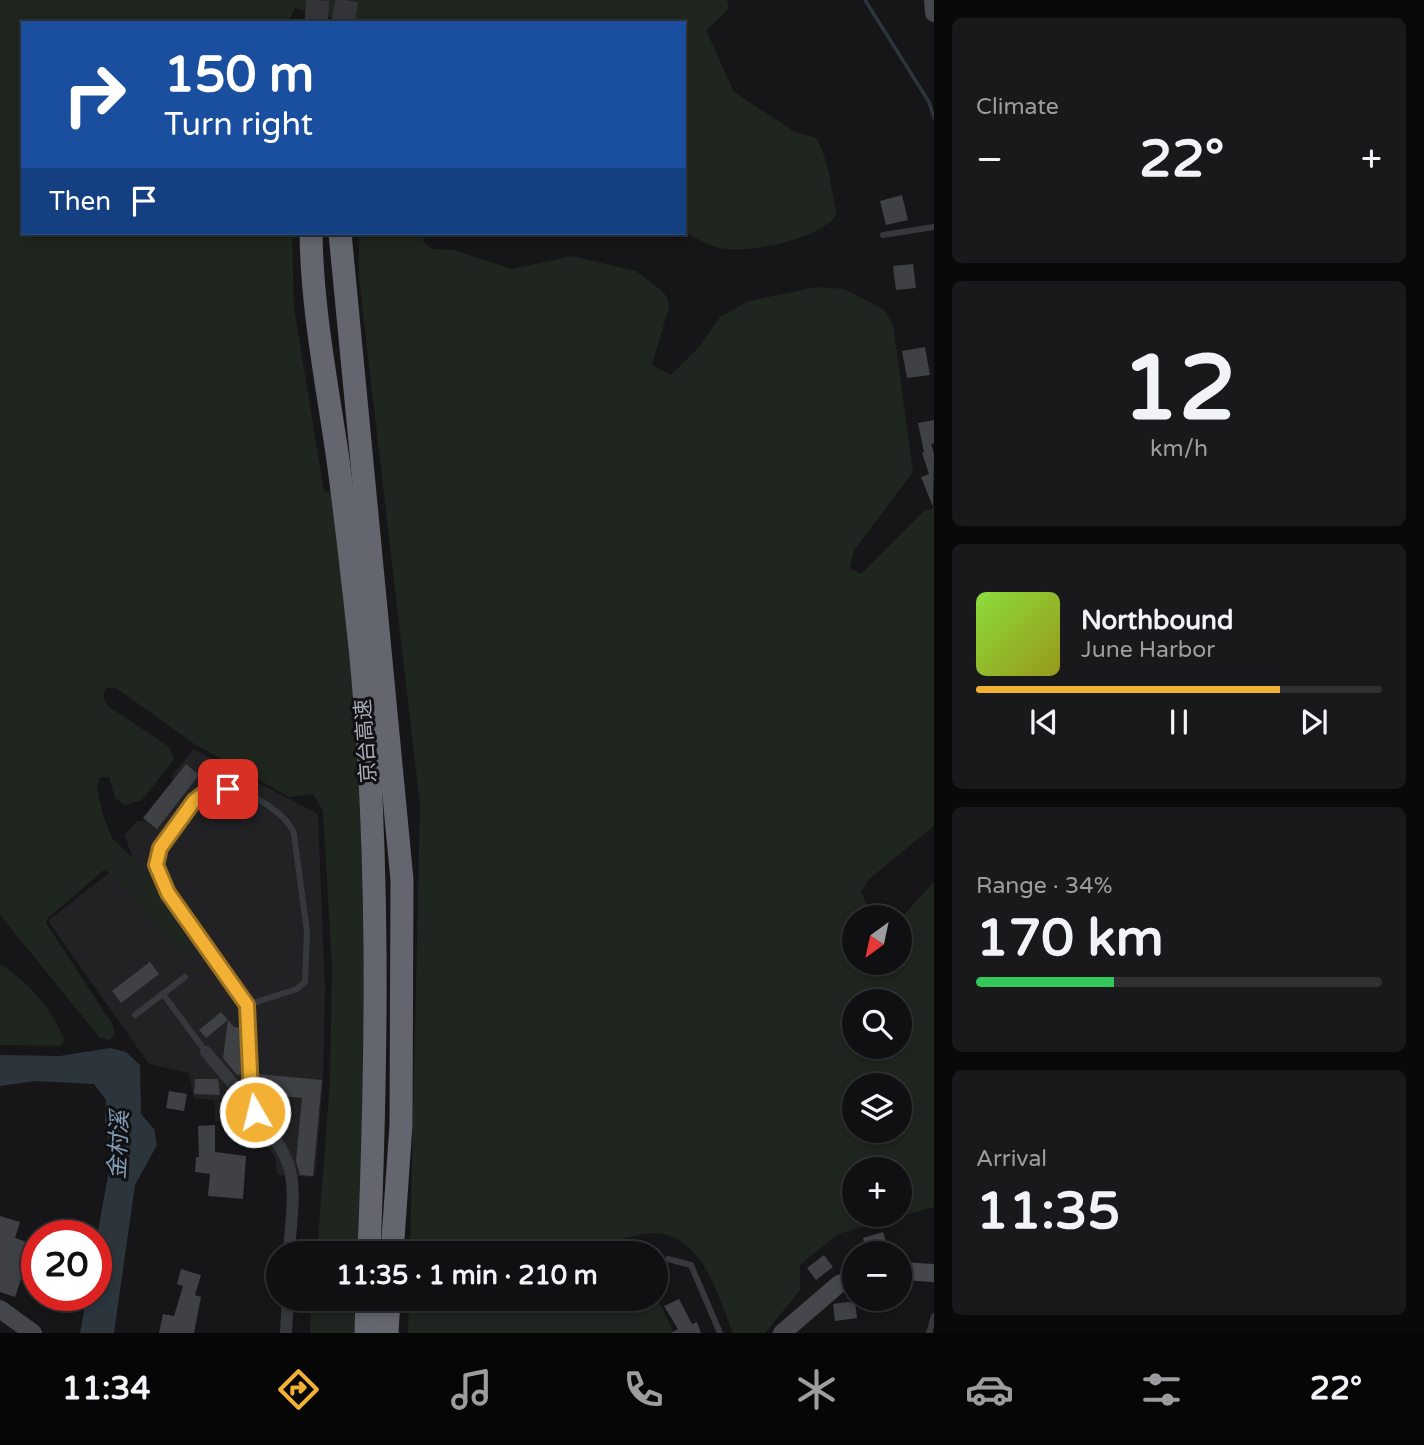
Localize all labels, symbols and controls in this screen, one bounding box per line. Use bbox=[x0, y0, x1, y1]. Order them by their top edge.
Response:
text: 150 m bbox=[164, 46, 314, 105]
icon: right bbox=[49, 49, 140, 140]
text: Climate bbox=[976, 93, 1059, 121]
text: Turn right bbox=[164, 106, 313, 144]
text: 22° bbox=[1139, 128, 1224, 191]
text: − bbox=[976, 137, 1003, 183]
text: + bbox=[1361, 137, 1382, 183]
icon: arrive bbox=[125, 182, 163, 220]
text: Then bbox=[49, 186, 111, 217]
text: 12 bbox=[1122, 334, 1236, 444]
text: km/h bbox=[1150, 435, 1208, 463]
text: Northbound bbox=[1081, 605, 1233, 636]
text: June Harbor bbox=[1081, 636, 1215, 664]
street label: 京台高速 bbox=[351, 698, 381, 784]
icon: previous bbox=[1025, 703, 1063, 741]
icon: pause bbox=[1160, 703, 1198, 741]
icon: next bbox=[1295, 703, 1333, 741]
pin bbox=[198, 759, 258, 819]
icon: arrive bbox=[209, 770, 247, 808]
text: Range · 34% bbox=[976, 872, 1112, 900]
north arrow bbox=[842, 905, 912, 975]
map controls bbox=[842, 905, 912, 1311]
text: 170 km bbox=[976, 907, 1164, 970]
button: search bbox=[842, 989, 912, 1059]
button: layers bbox=[842, 1073, 912, 1143]
position arrow bbox=[218, 1075, 292, 1149]
water label: 金村溪 bbox=[103, 1107, 135, 1180]
text: Arrival bbox=[976, 1145, 1047, 1173]
button: + bbox=[842, 1157, 912, 1227]
text: 11:35 bbox=[976, 1180, 1120, 1243]
speed limit sign: 20 bbox=[21, 1220, 112, 1311]
button: − bbox=[842, 1241, 912, 1311]
text: 11:35 · 1 min · 210 m bbox=[336, 1260, 598, 1291]
icon: directions bbox=[274, 1365, 323, 1414]
icon: music bbox=[447, 1365, 496, 1414]
icon: phone bbox=[619, 1365, 668, 1414]
icon: climate bbox=[792, 1365, 841, 1414]
icon: car bbox=[965, 1365, 1014, 1414]
icon: filters bbox=[1137, 1365, 1186, 1414]
text: 11:34 bbox=[62, 1370, 151, 1408]
text: 22° bbox=[1310, 1370, 1362, 1408]

